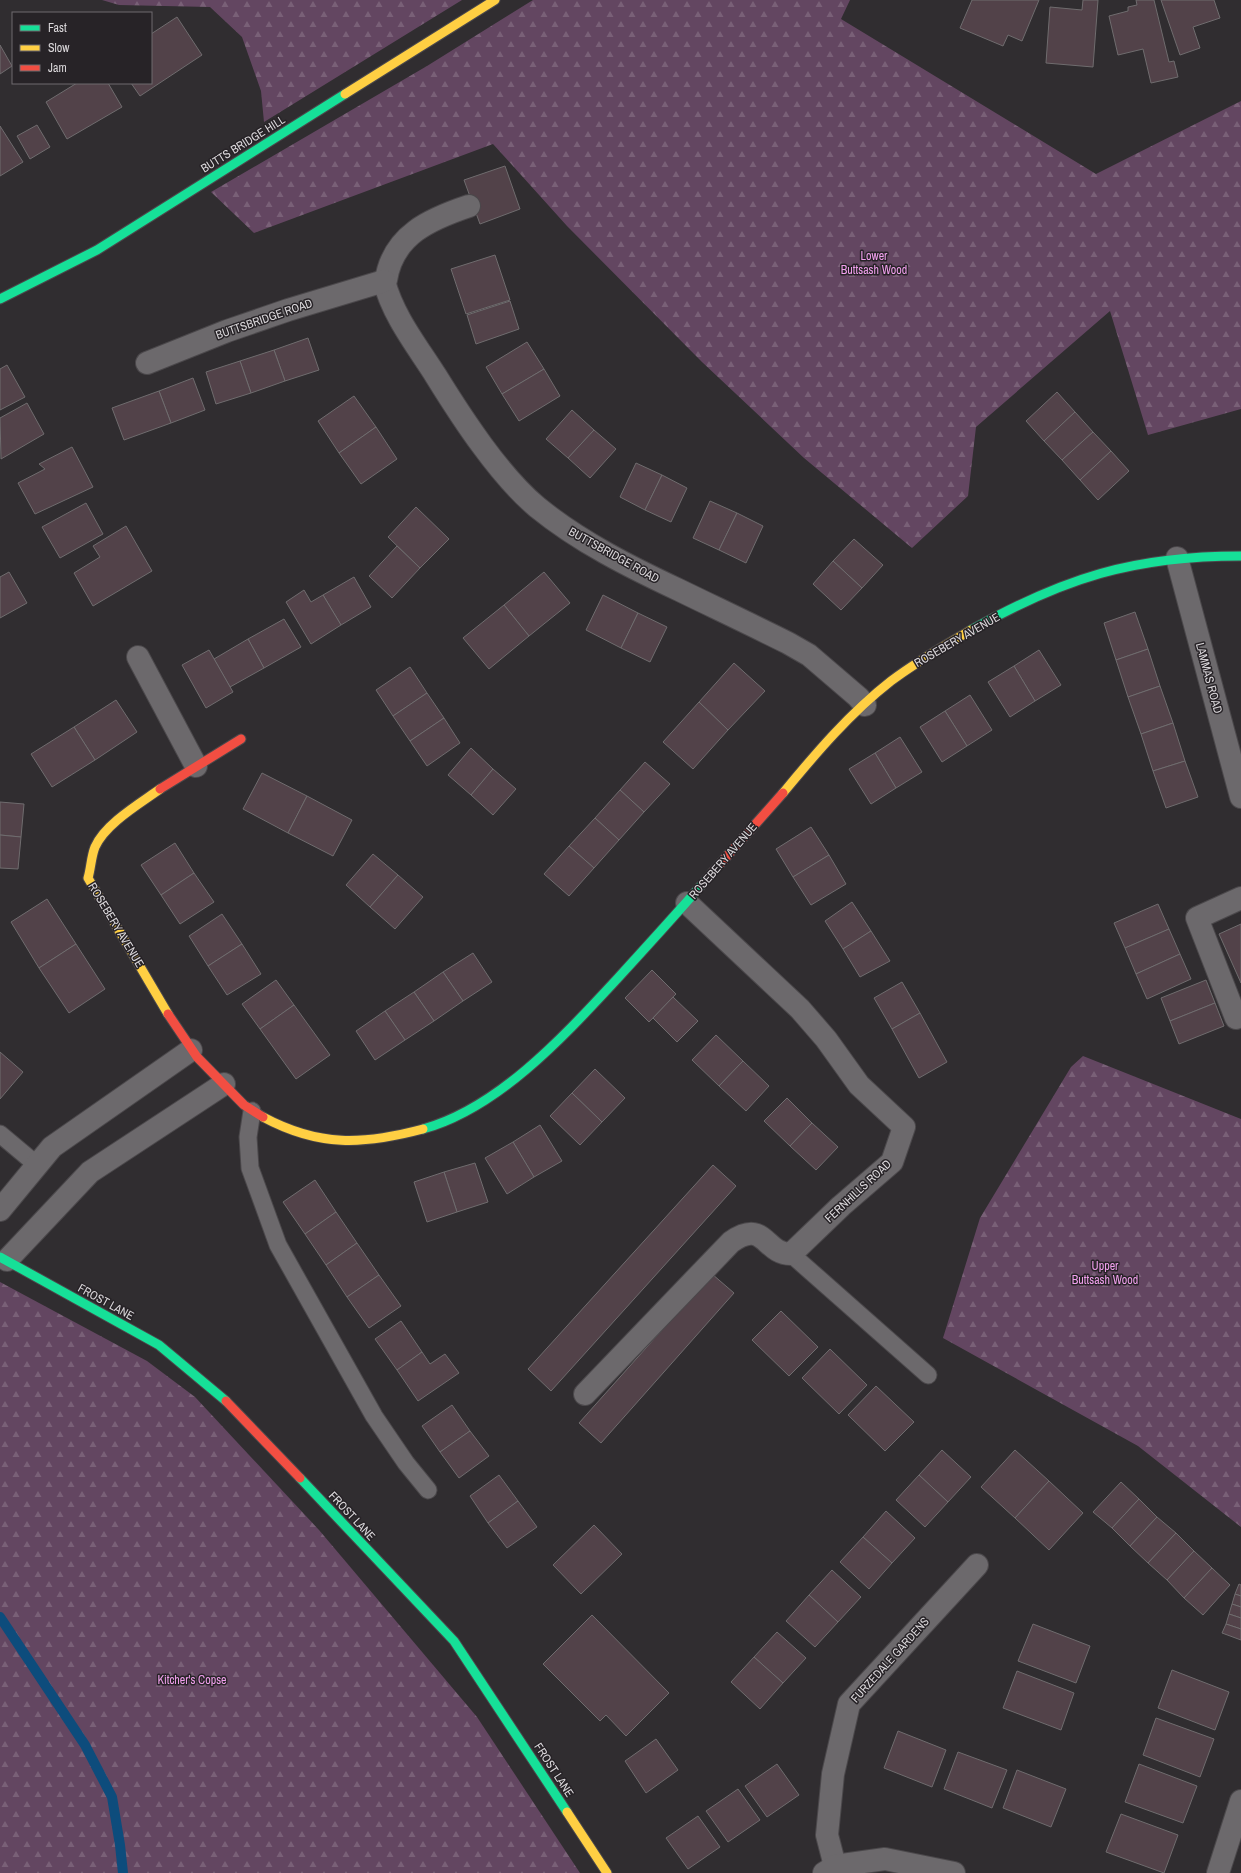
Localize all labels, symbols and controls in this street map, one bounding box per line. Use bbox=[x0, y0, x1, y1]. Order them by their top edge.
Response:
legend bbox=[12, 12, 152, 84]
text: Fast bbox=[48, 20, 67, 36]
text: Slow bbox=[48, 40, 70, 56]
text: Jam bbox=[48, 60, 67, 76]
street label: BUTTS BRIDGE HILL bbox=[198, 111, 288, 176]
park label: Lower Buttsash Wood bbox=[841, 248, 907, 278]
street label: BUTTSBRIDGE ROAD bbox=[214, 295, 314, 343]
street label: BUTTSBRIDGE ROAD bbox=[566, 523, 662, 587]
street label: ROSEBERY AVENUE bbox=[911, 609, 1003, 671]
street label: LAMMAS ROAD bbox=[1192, 641, 1226, 715]
street label: ROSEBERY AVENUE bbox=[685, 819, 761, 903]
street label: ROSEBERY AVENUE bbox=[84, 880, 148, 970]
street label: FERNHILLS ROAD bbox=[821, 1156, 895, 1226]
park label: Upper Buttsash Wood bbox=[1072, 1258, 1138, 1288]
street label: FROST LANE bbox=[75, 1280, 137, 1324]
street label: FROST LANE bbox=[325, 1488, 379, 1544]
street label: FURZEDALE GARDENS bbox=[847, 1613, 933, 1706]
park label: Kitcher's Copse bbox=[157, 1672, 227, 1688]
street label: FROST LANE bbox=[531, 1740, 577, 1800]

